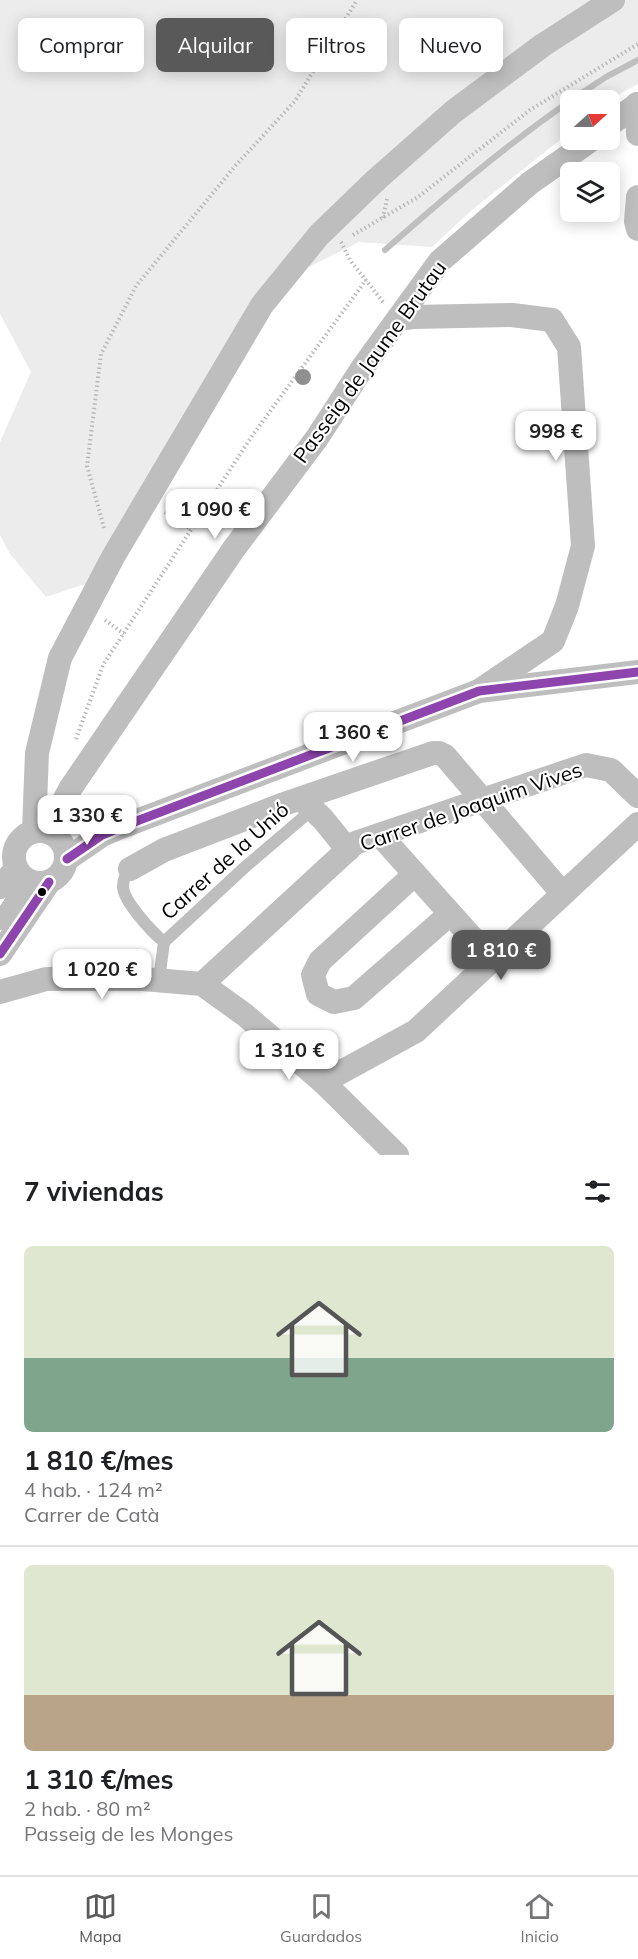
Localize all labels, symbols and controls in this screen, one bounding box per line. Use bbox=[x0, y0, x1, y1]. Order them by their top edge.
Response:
chip: Comprar bbox=[18, 18, 144, 72]
chip: Alquilar bbox=[156, 18, 274, 72]
chip: Filtros bbox=[286, 18, 387, 72]
chip: Nuevo bbox=[399, 18, 503, 72]
north arrow bbox=[560, 90, 620, 150]
map controls bbox=[560, 90, 620, 222]
button: layers bbox=[560, 162, 620, 222]
street label: Passeig de Jaume Brutau bbox=[287, 255, 451, 468]
pin: 998 € bbox=[514, 411, 598, 462]
text: 998 € bbox=[529, 418, 583, 443]
pin: 1 090 € bbox=[160, 489, 270, 540]
text: 1 090 € bbox=[180, 496, 250, 521]
pin: 1 360 € bbox=[298, 712, 408, 763]
text: 1 360 € bbox=[318, 719, 388, 744]
street label: Carrer de Joaquim Vives bbox=[356, 756, 585, 856]
pin: 1 330 € bbox=[32, 795, 142, 846]
street label: Carrer de la Unió bbox=[155, 796, 294, 925]
text: 1 330 € bbox=[52, 802, 122, 827]
unlabelled marker bbox=[36, 886, 48, 898]
pin: 1 810 € bbox=[446, 930, 556, 981]
text: 1 810 € bbox=[466, 937, 536, 962]
pin: 1 020 € bbox=[47, 949, 157, 1000]
text: 1 020 € bbox=[67, 956, 137, 981]
pin: 1 310 € bbox=[234, 1030, 344, 1081]
text: 1 310 € bbox=[254, 1037, 324, 1062]
text: 7 viviendas bbox=[24, 1175, 164, 1208]
icon: filters bbox=[581, 1175, 614, 1208]
icon: home bbox=[265, 1285, 373, 1393]
text: 1 810 €/mes bbox=[24, 1444, 174, 1477]
text: 4 hab. · 124 m² bbox=[24, 1477, 163, 1502]
text: Carrer de Catà bbox=[24, 1502, 160, 1527]
icon: home bbox=[265, 1604, 373, 1712]
text: 1 310 €/mes bbox=[24, 1763, 174, 1796]
text: 2 hab. · 80 m² bbox=[24, 1796, 151, 1821]
text: Passeig de les Monges bbox=[24, 1821, 233, 1846]
tab: Mapa bbox=[79, 1890, 122, 1946]
tab: Guardados bbox=[280, 1890, 362, 1946]
tab: Inicio bbox=[521, 1890, 559, 1946]

